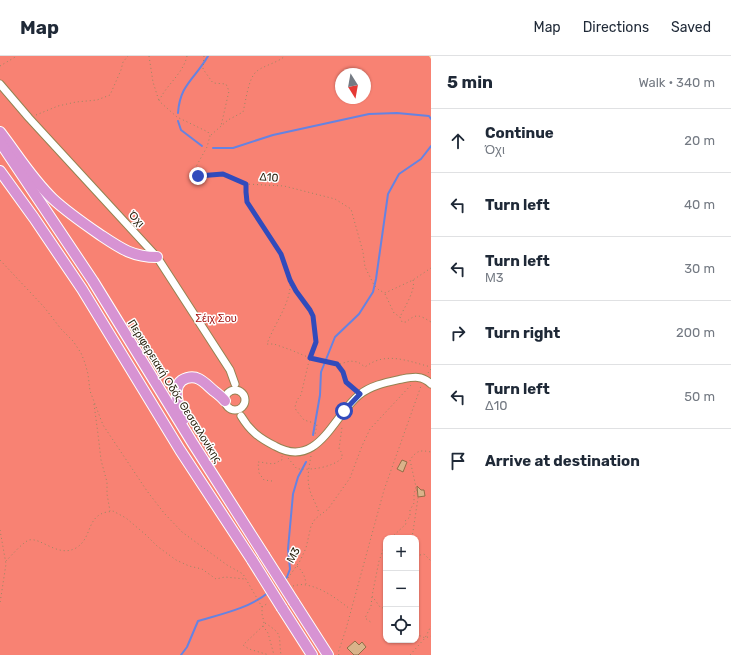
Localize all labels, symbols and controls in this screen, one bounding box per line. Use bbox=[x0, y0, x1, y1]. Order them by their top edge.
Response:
text: Map bbox=[20, 16, 59, 39]
text: Map bbox=[534, 19, 561, 36]
text: Directions bbox=[583, 19, 649, 36]
text: Saved bbox=[671, 19, 711, 36]
north arrow bbox=[335, 68, 371, 104]
text: 5 min bbox=[447, 72, 493, 92]
text: Walk · 340 m bbox=[638, 75, 715, 90]
text: Continue bbox=[485, 124, 554, 142]
icon: ahead bbox=[447, 130, 469, 152]
text: 20 m bbox=[684, 133, 715, 148]
text: Όχι bbox=[485, 142, 505, 157]
route end bbox=[189, 167, 207, 185]
street label: Δ10 bbox=[259, 170, 279, 185]
icon: left bbox=[447, 194, 469, 216]
text: Turn left bbox=[485, 196, 550, 214]
text: 40 m bbox=[684, 197, 715, 212]
street label: Όχι bbox=[125, 208, 147, 230]
text: Turn left bbox=[485, 252, 550, 270]
icon: left bbox=[447, 258, 469, 280]
text: 30 m bbox=[684, 261, 715, 276]
text: Μ3 bbox=[485, 270, 504, 285]
park label: Σέιχ Σου bbox=[195, 312, 237, 325]
street label: Περιφερειακή Οδός Θεσσαλονίκης bbox=[125, 317, 224, 465]
icon: right bbox=[447, 322, 469, 344]
text: Turn right bbox=[485, 324, 560, 342]
text: 200 m bbox=[676, 325, 715, 340]
text: Turn left bbox=[485, 380, 550, 398]
icon: left bbox=[447, 386, 469, 408]
text: 50 m bbox=[684, 389, 715, 404]
text: Δ10 bbox=[485, 398, 508, 413]
route start bbox=[335, 402, 353, 420]
icon: arrive bbox=[447, 450, 469, 472]
text: Arrive at destination bbox=[485, 452, 640, 470]
map controls bbox=[383, 535, 419, 643]
button: + bbox=[383, 535, 419, 571]
street label: Μ3 bbox=[284, 545, 303, 565]
button: − bbox=[383, 571, 419, 607]
button: locate bbox=[383, 607, 419, 643]

